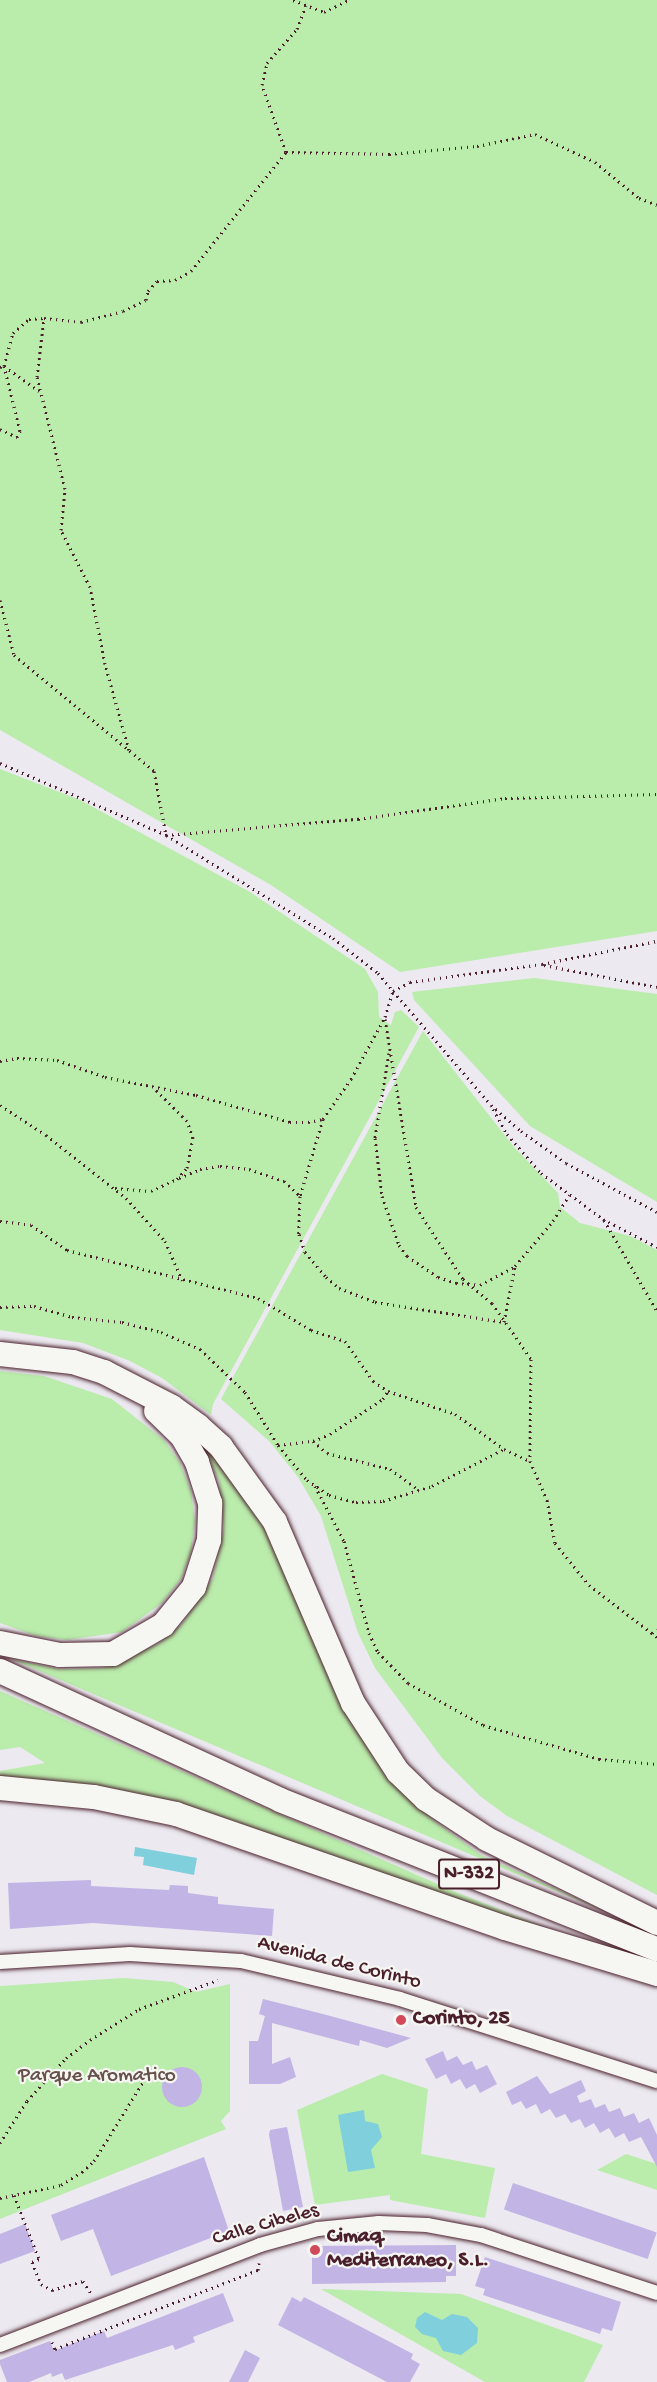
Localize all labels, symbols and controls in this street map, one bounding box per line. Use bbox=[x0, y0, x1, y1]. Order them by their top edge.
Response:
road number: N-332 bbox=[438, 1857, 500, 1891]
street label: Avenida de Corinto bbox=[255, 1931, 423, 1997]
place label: Corinto, 25 bbox=[413, 2007, 510, 2033]
marker: Corinto, 25 bbox=[394, 2013, 408, 2027]
park label: Parque Aromatico bbox=[18, 2064, 176, 2090]
street label: Calle Cibeles bbox=[210, 2199, 322, 2253]
place label: Cimaq Mediterraneo, S.L. bbox=[327, 2225, 489, 2275]
marker: Cimaq Mediterraneo, S.L. bbox=[308, 2243, 322, 2257]

